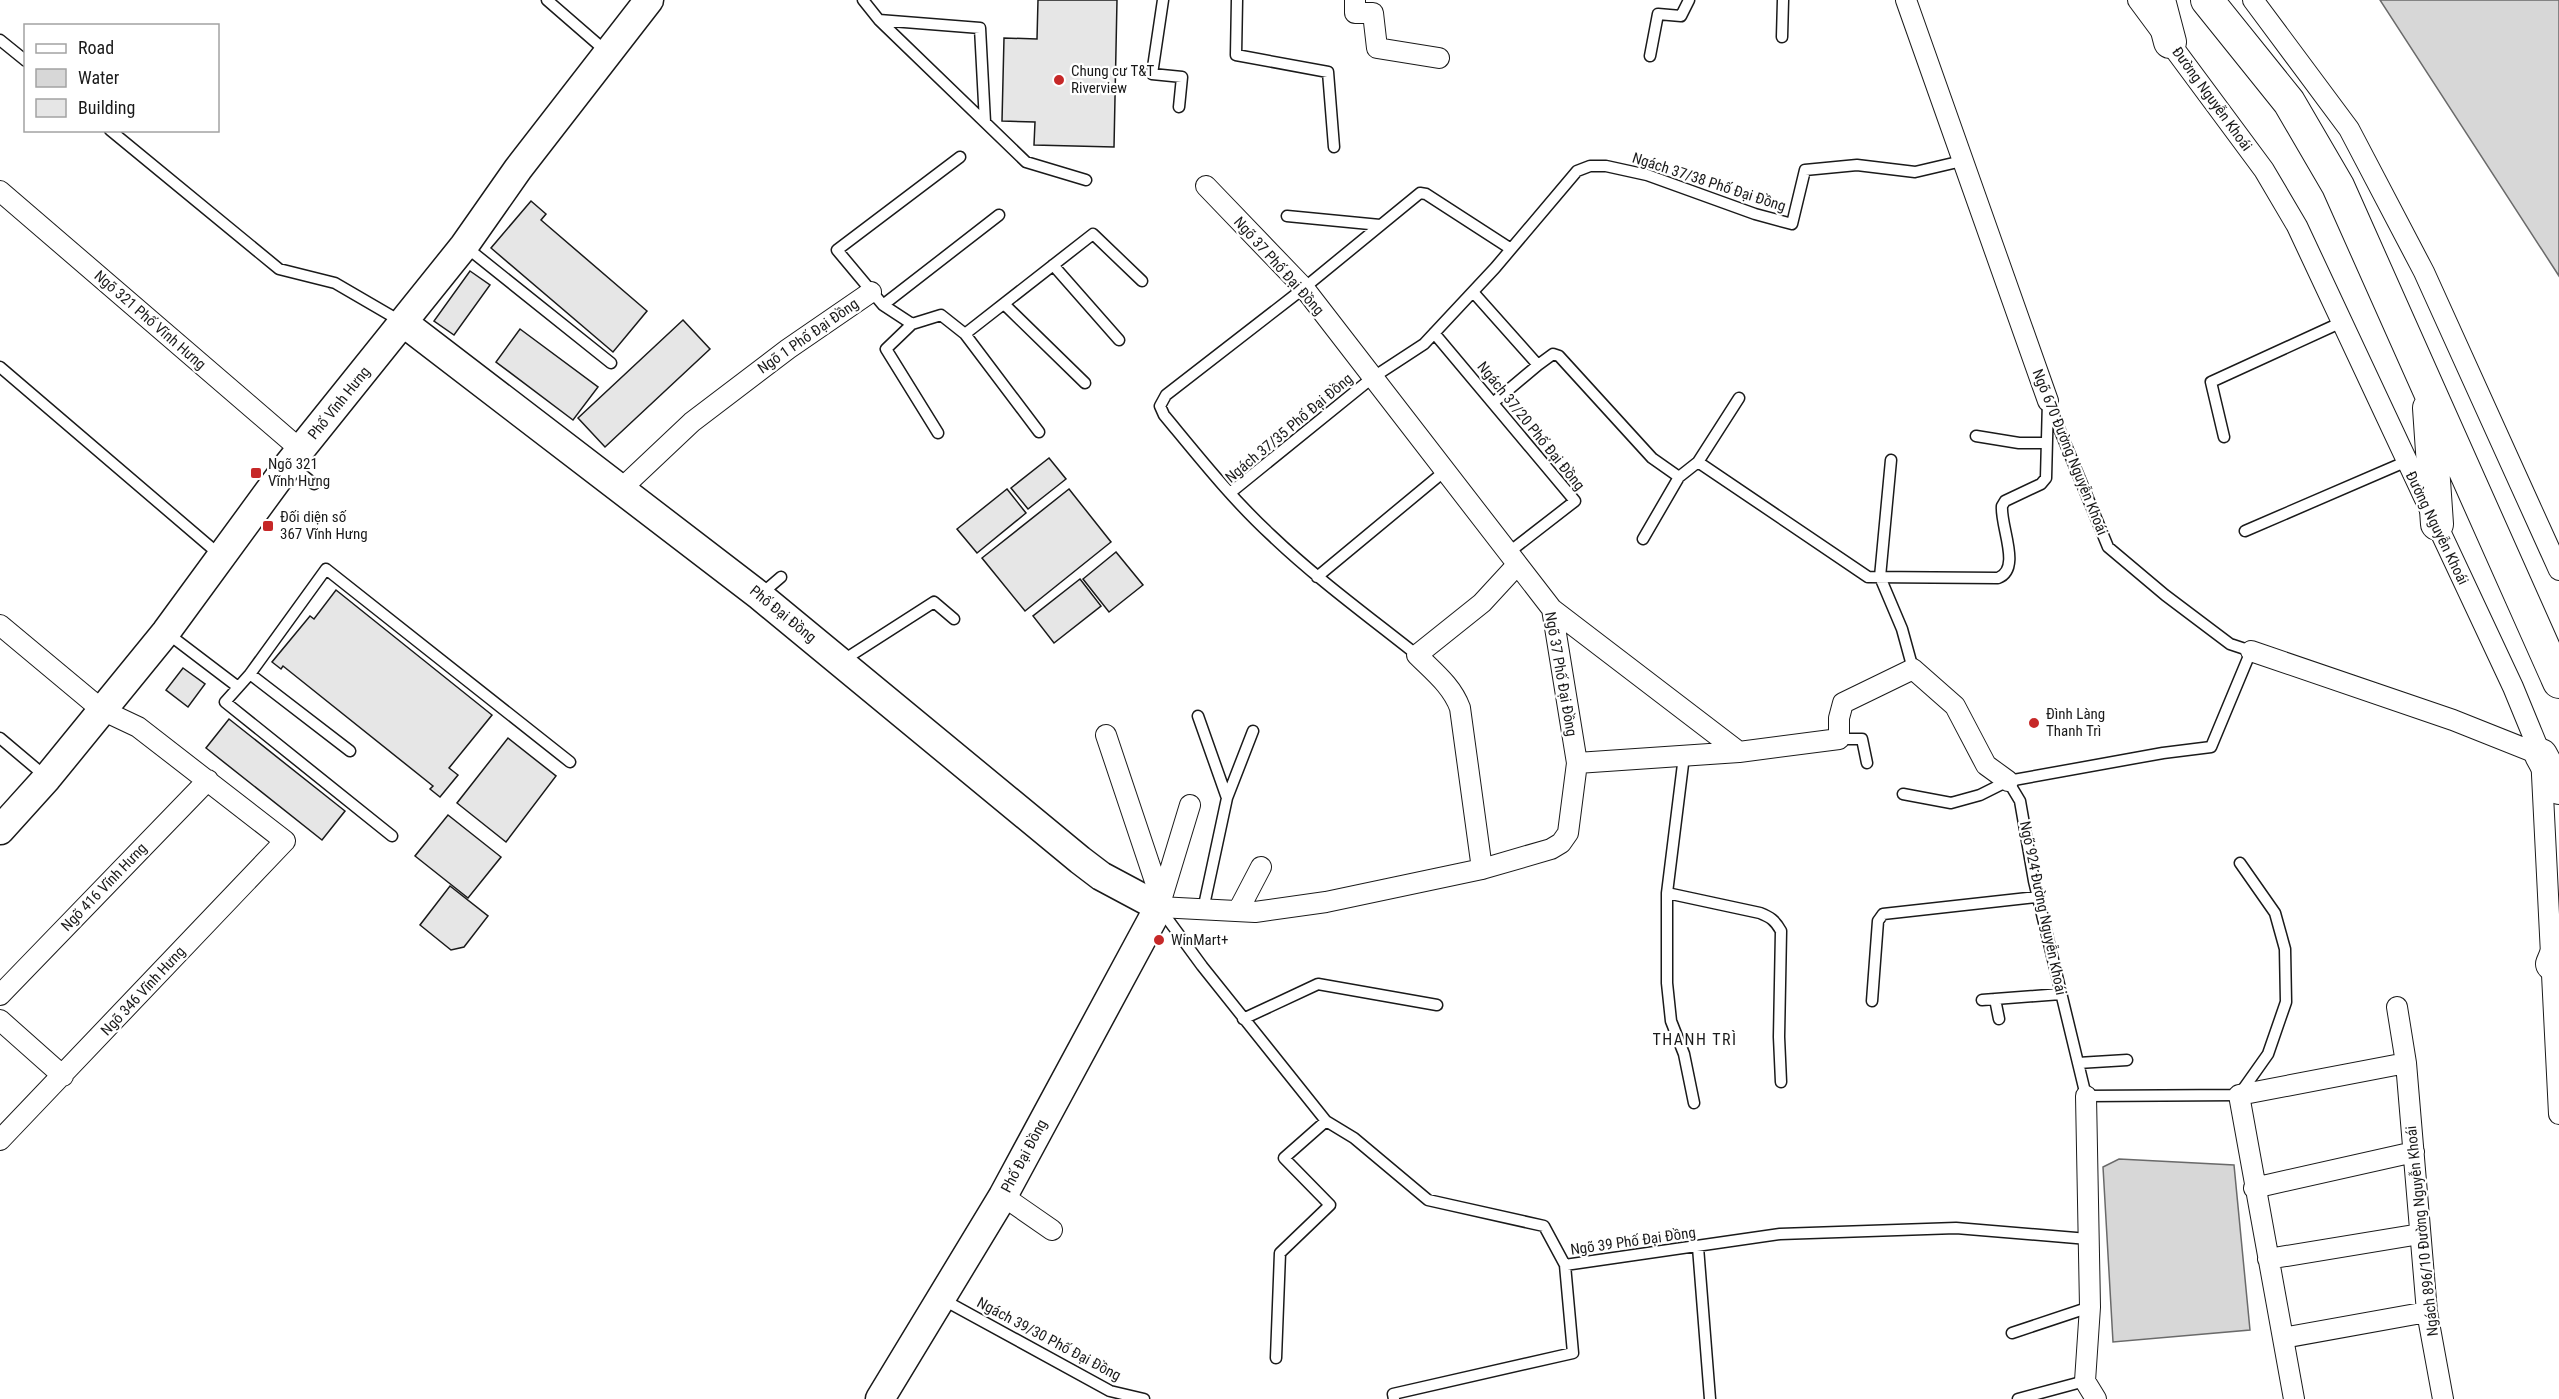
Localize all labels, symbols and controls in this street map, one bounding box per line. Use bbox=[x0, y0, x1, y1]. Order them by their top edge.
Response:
legend bbox=[24, 24, 219, 132]
text: Road bbox=[78, 37, 114, 58]
street label: Đường Nguyễn Khoái bbox=[2168, 44, 2256, 154]
place label: Chung cư T&T Riverview bbox=[1071, 62, 1154, 97]
text: Water bbox=[78, 67, 120, 88]
marker: Chung cư T&T Riverview bbox=[1052, 73, 1066, 87]
text: Building bbox=[78, 97, 135, 118]
street label: Ngách 37/38 Phố Đại Đồng bbox=[1630, 149, 1788, 215]
street label: Ngõ 37 Phố Đại Đồng bbox=[1230, 213, 1328, 319]
street label: Ngõ 321 Phố Vĩnh Hưng bbox=[91, 267, 209, 373]
street label: Ngõ 1 Phố Đại Đồng bbox=[754, 295, 862, 377]
street label: Ngách 37/20 Phố Đại Đồng bbox=[1474, 358, 1588, 494]
street label: Phố Vĩnh Hưng bbox=[304, 363, 374, 443]
street label: Ngõ 670 Đường Nguyễn Khoái bbox=[2028, 366, 2112, 538]
street label: Ngách 37/35 Phố Đại Đồng bbox=[1222, 370, 1356, 486]
place label: Ngõ 321 Vĩnh Hưng bbox=[268, 455, 330, 490]
marker: Ngõ 321 Vĩnh Hưng bbox=[249, 466, 263, 480]
street label: Đường Nguyễn Khoái bbox=[2402, 468, 2472, 588]
place label: Đối diện số 367 Vĩnh Hưng bbox=[280, 508, 368, 543]
marker: Đối diện số 367 Vĩnh Hưng bbox=[261, 519, 275, 533]
street label: Phố Đại Đồng bbox=[746, 582, 820, 646]
street label: Ngõ 37 Phố Đại Đồng bbox=[1541, 610, 1581, 738]
place label: Đình Làng Thanh Trì bbox=[2046, 705, 2105, 740]
marker: Đình Làng Thanh Trì bbox=[2027, 716, 2041, 730]
street label: Ngõ 924 Đường Nguyễn Khoái bbox=[2016, 819, 2070, 997]
street label: Ngõ 416 Vĩnh Hưng bbox=[57, 839, 151, 935]
place label: WinMart+ bbox=[1171, 931, 1228, 949]
marker: WinMart+ bbox=[1152, 933, 1166, 947]
street label: Ngõ 346 Vĩnh Hưng bbox=[97, 943, 189, 1039]
district label: THANH TRÌ bbox=[1652, 1030, 1738, 1049]
street label: Phố Đại Đồng bbox=[997, 1116, 1051, 1196]
street label: Ngách 896/10 Đường Nguyễn Khoái bbox=[2402, 1125, 2442, 1337]
street label: Ngõ 39 Phố Đại Đồng bbox=[1569, 1223, 1697, 1259]
street label: Ngách 39/30 Phố Đại Đồng bbox=[974, 1293, 1124, 1385]

